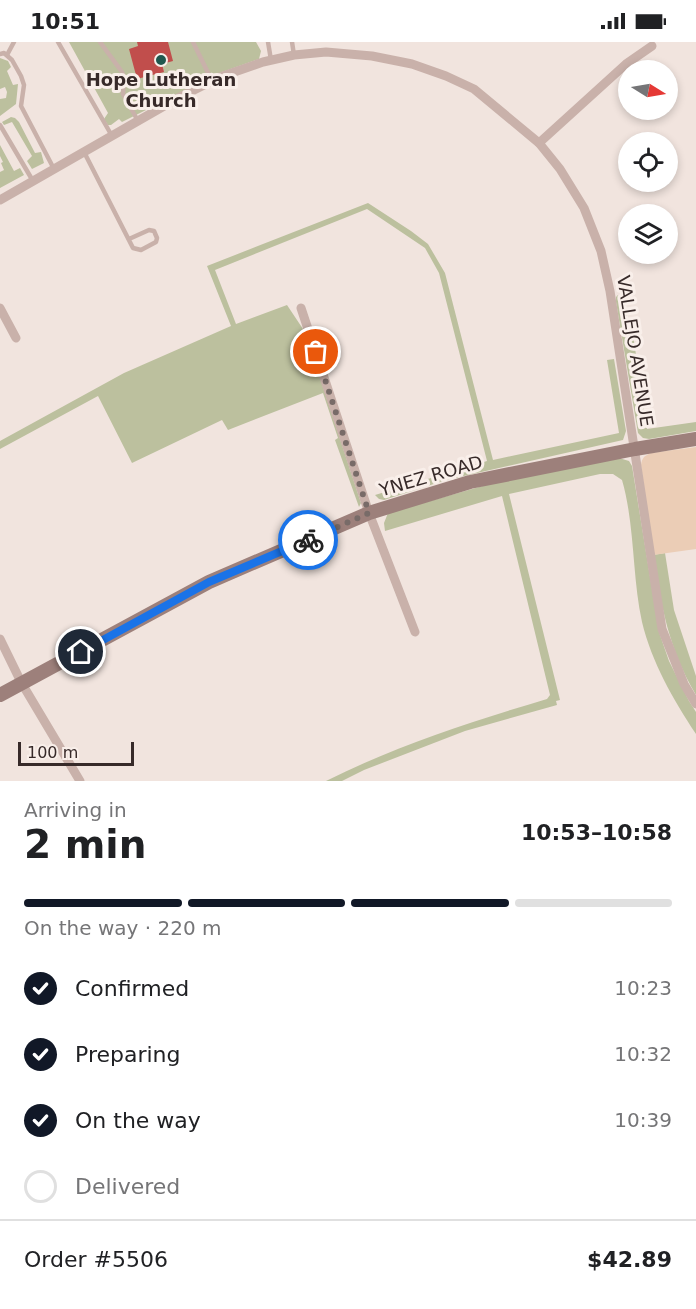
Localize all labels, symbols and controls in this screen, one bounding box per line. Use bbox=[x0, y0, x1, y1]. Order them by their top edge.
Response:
text: 10:51 bbox=[30, 9, 100, 34]
marker: Hope Lutheran Church bbox=[154, 53, 168, 67]
north arrow bbox=[618, 60, 678, 120]
map controls bbox=[618, 60, 678, 264]
place label: Hope Lutheran Church bbox=[86, 69, 236, 111]
button: locate bbox=[618, 132, 678, 192]
button: layers bbox=[618, 204, 678, 264]
street label: VALLEJO AVENUE bbox=[613, 274, 658, 428]
pin bbox=[290, 326, 341, 377]
icon: bag bbox=[299, 335, 332, 368]
street label: YNEZ ROAD bbox=[376, 451, 485, 501]
courier bbox=[278, 510, 338, 570]
icon: bike bbox=[292, 524, 325, 557]
pin bbox=[55, 626, 106, 677]
icon: home bbox=[64, 635, 97, 668]
scale bar bbox=[18, 739, 134, 766]
text: 100 m bbox=[27, 743, 78, 762]
text: Arriving in bbox=[24, 798, 127, 822]
text: 10:53–10:58 bbox=[521, 820, 672, 845]
text: 2 min bbox=[24, 822, 146, 867]
text: On the way · 220 m bbox=[24, 916, 222, 940]
icon: check bbox=[24, 972, 57, 1005]
text: Confirmed bbox=[75, 976, 189, 1001]
text: 10:23 bbox=[614, 976, 672, 1000]
icon: check bbox=[24, 1038, 57, 1071]
text: Preparing bbox=[75, 1042, 181, 1067]
text: 10:32 bbox=[614, 1042, 672, 1066]
icon: check bbox=[24, 1104, 57, 1137]
text: On the way bbox=[75, 1108, 201, 1133]
text: 10:39 bbox=[614, 1108, 672, 1132]
text: Delivered bbox=[75, 1174, 180, 1199]
text: Order #5506 bbox=[24, 1247, 168, 1272]
text: $42.89 bbox=[587, 1247, 672, 1272]

